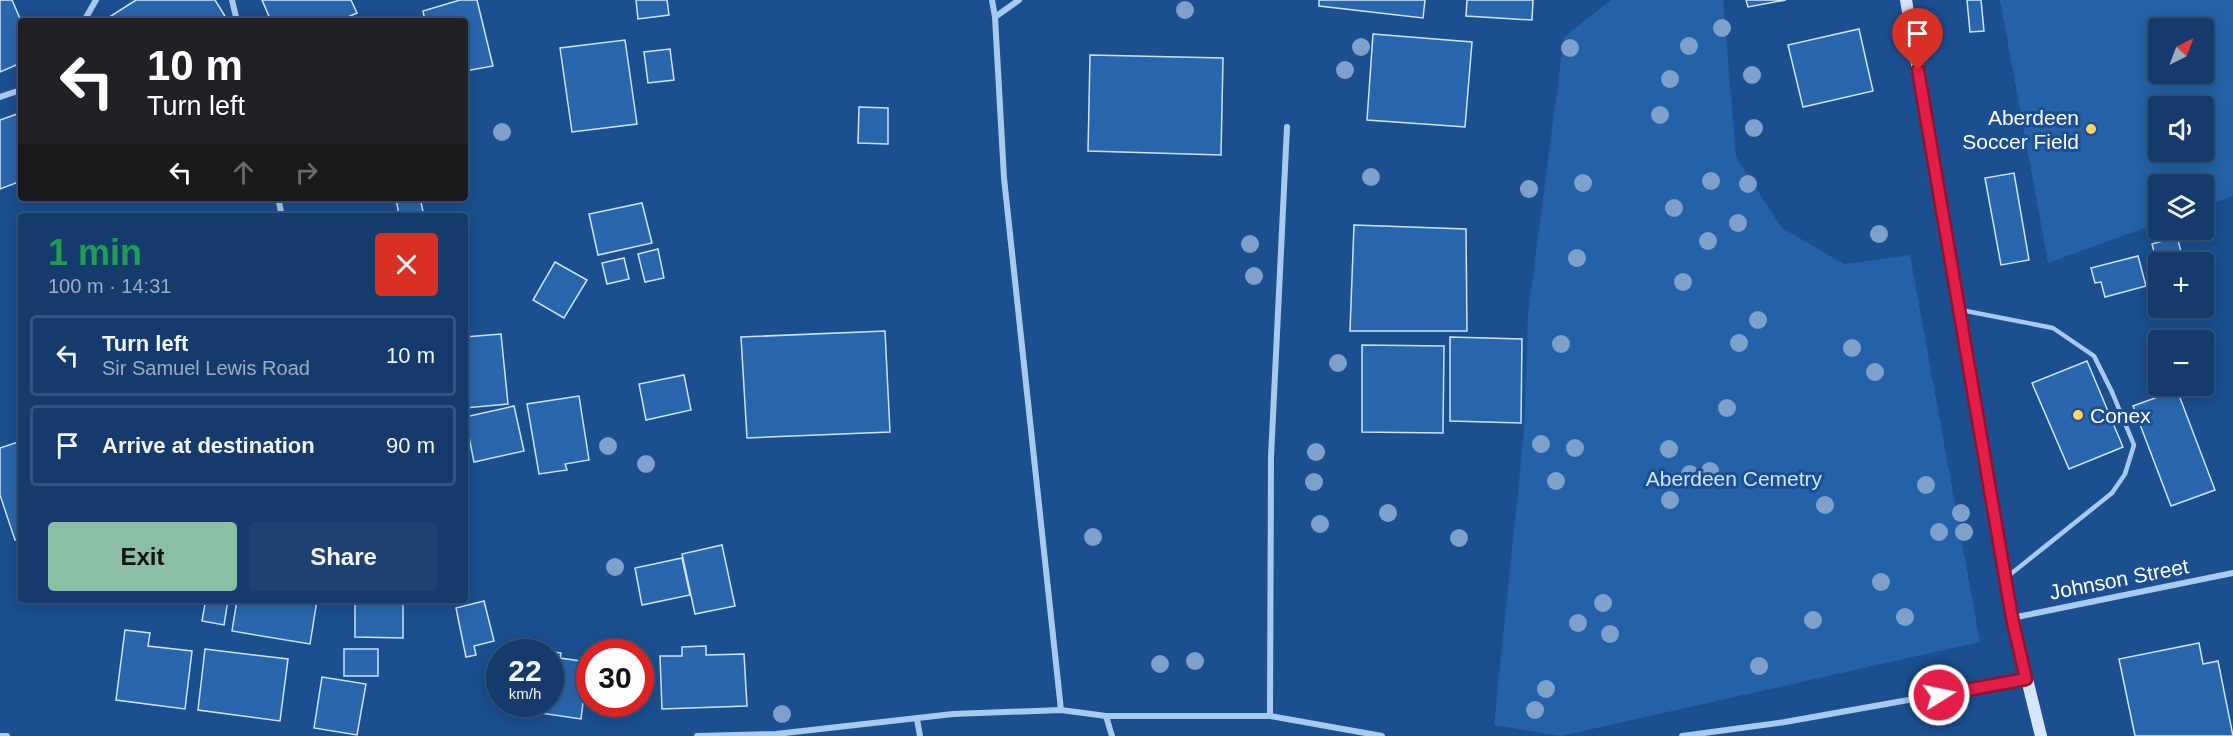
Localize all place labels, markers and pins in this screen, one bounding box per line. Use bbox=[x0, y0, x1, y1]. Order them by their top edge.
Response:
pin bbox=[1892, 8, 1943, 70]
place label: Aberdeen Soccer Field bbox=[1962, 106, 2079, 153]
marker: Aberdeen Soccer Field bbox=[2084, 122, 2098, 136]
place label: Conex bbox=[2090, 404, 2151, 427]
marker: Conex bbox=[2071, 408, 2085, 422]

